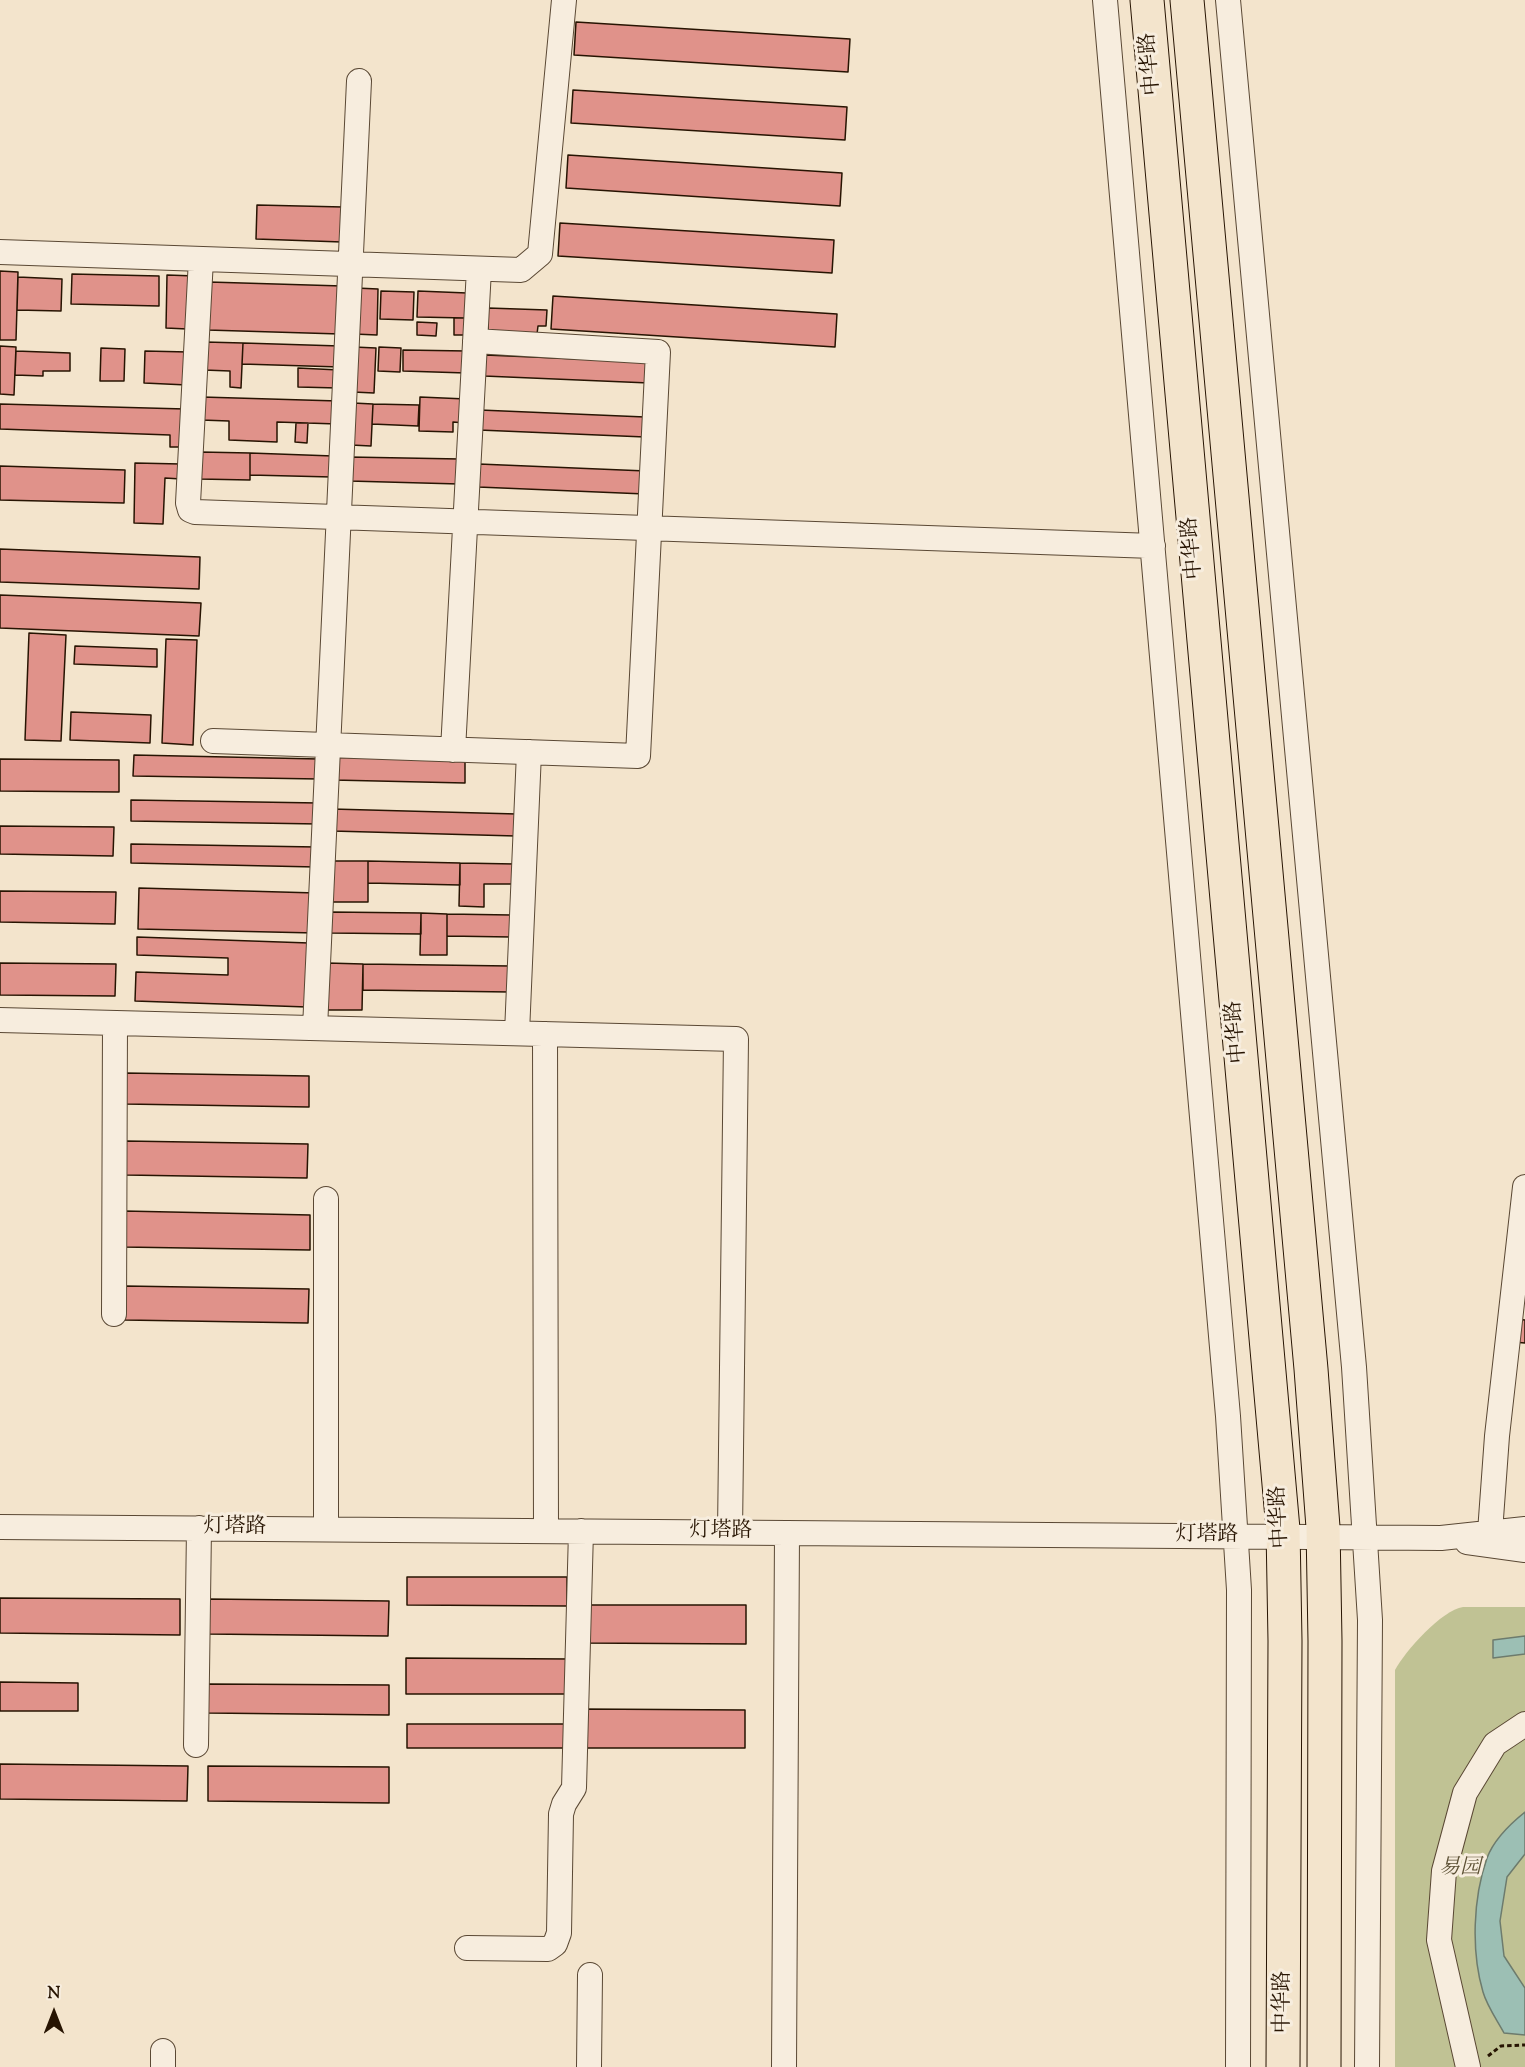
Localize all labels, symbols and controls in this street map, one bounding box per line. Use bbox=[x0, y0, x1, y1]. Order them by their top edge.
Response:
street label: 中华路 bbox=[1137, 32, 1167, 96]
street label: 中华路 bbox=[1179, 516, 1209, 580]
street label: 中华路 bbox=[1223, 1000, 1253, 1064]
street label: 中华路 bbox=[1267, 1485, 1295, 1549]
street label: 灯塔路 bbox=[204, 1515, 266, 1541]
street label: 灯塔路 bbox=[690, 1519, 752, 1545]
street label: 灯塔路 bbox=[1176, 1523, 1238, 1549]
park label: 易园 bbox=[1439, 1856, 1481, 1882]
street label: 中华路 bbox=[1271, 1971, 1297, 2033]
north arrow bbox=[24, 1983, 84, 2043]
text: N bbox=[48, 1983, 60, 2006]

